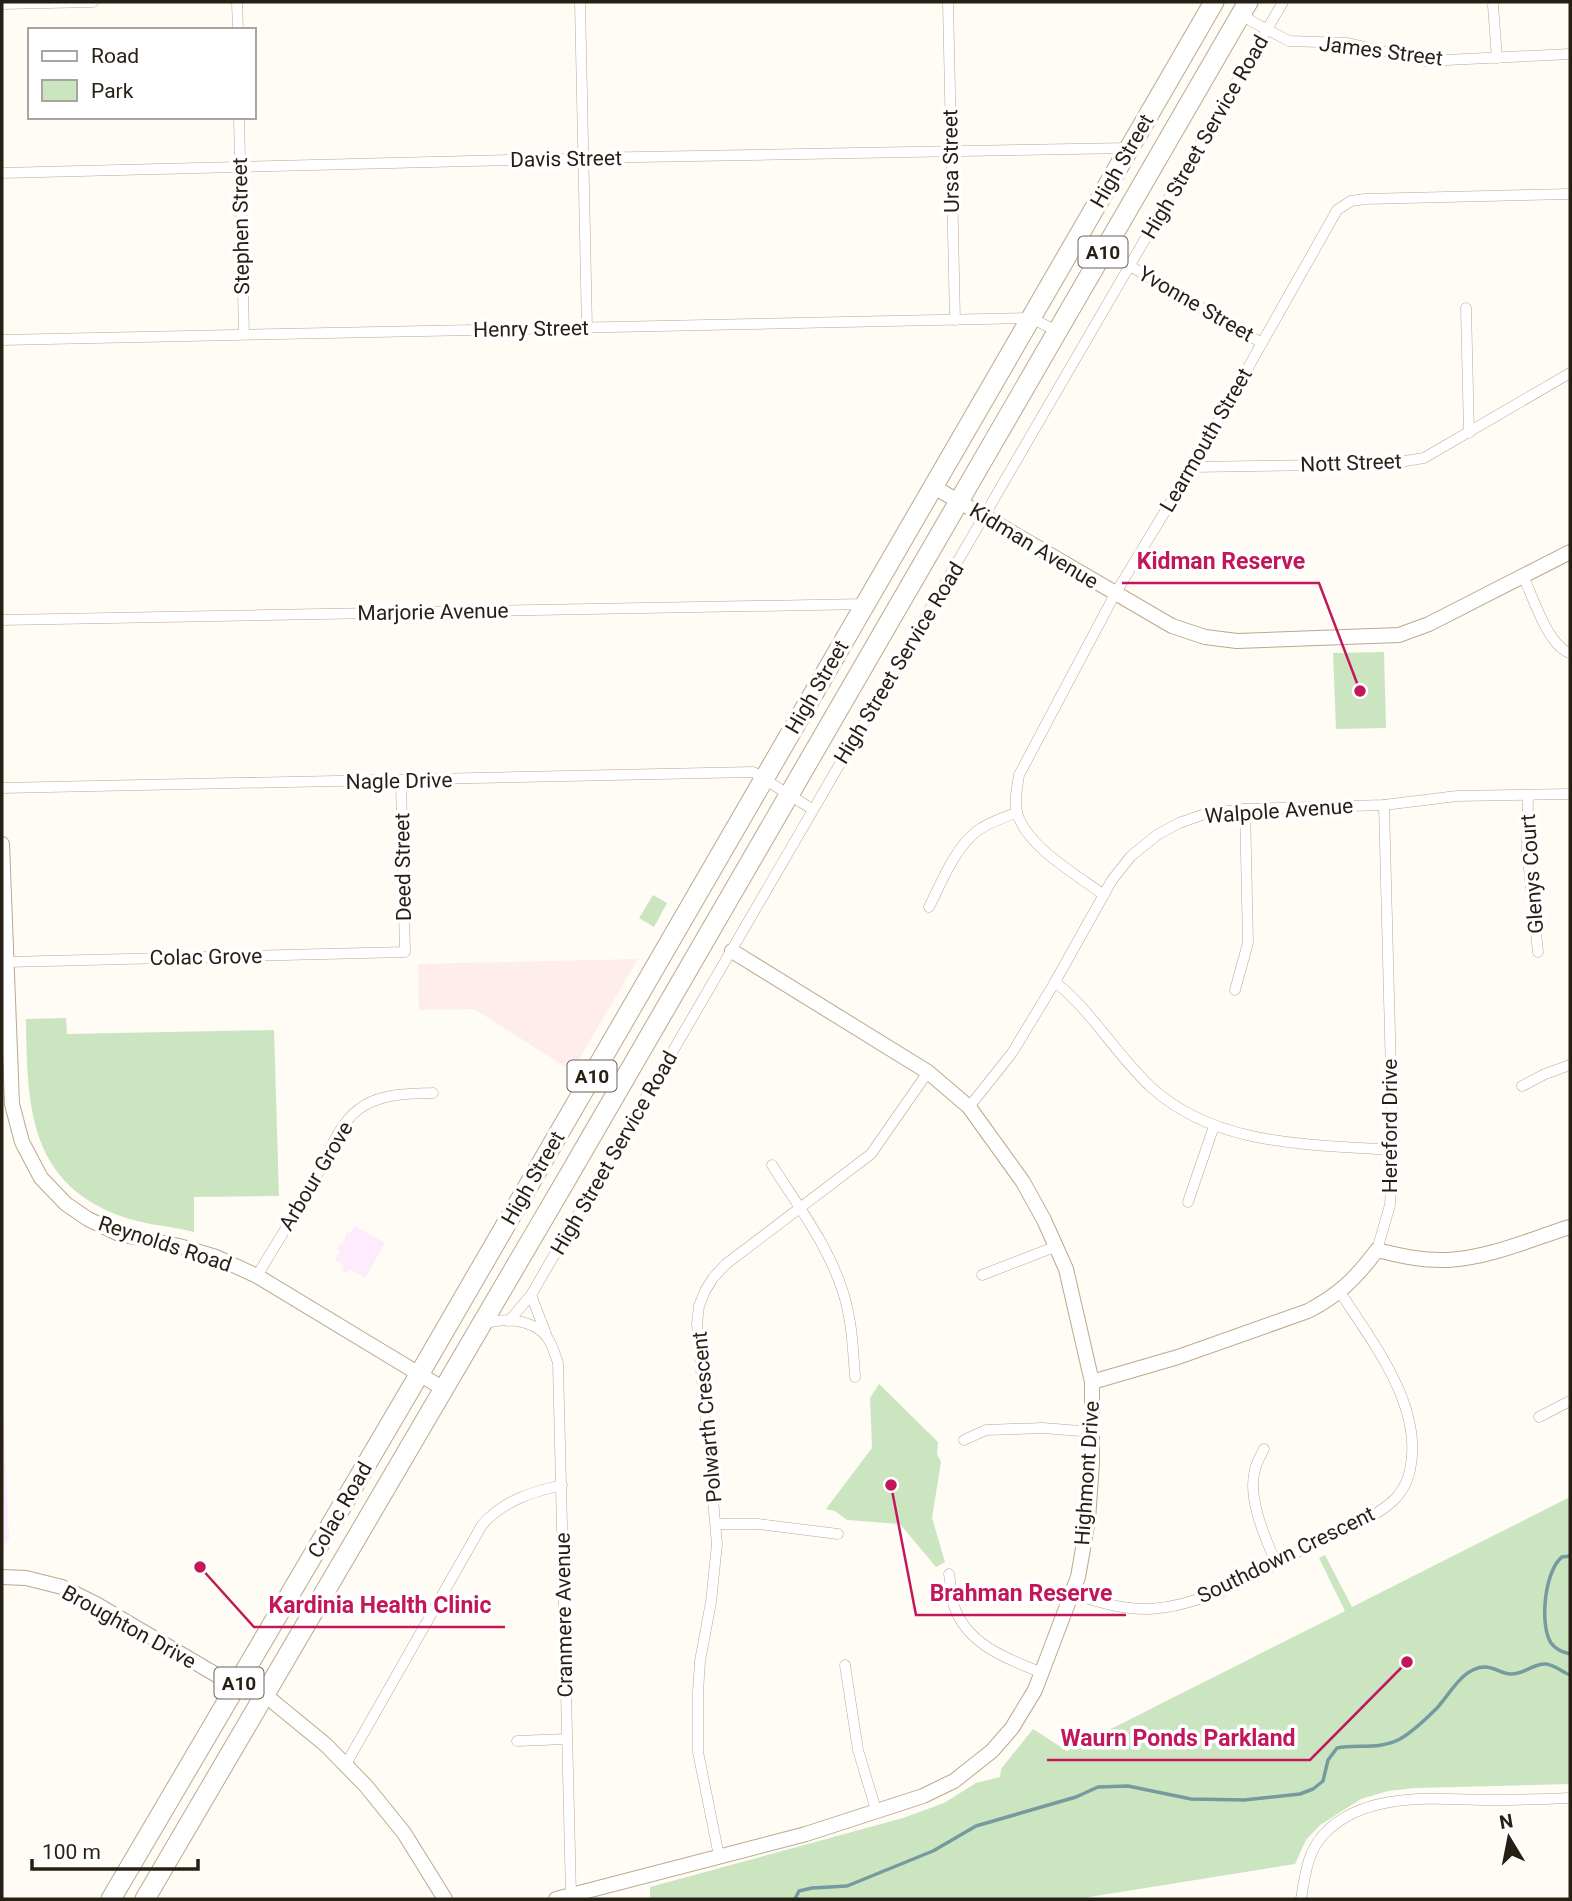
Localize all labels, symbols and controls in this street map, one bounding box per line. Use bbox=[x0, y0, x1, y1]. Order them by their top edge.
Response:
legend bbox=[28, 28, 256, 119]
street label: High Street Service Road bbox=[1137, 31, 1273, 243]
street label: James Street bbox=[1318, 32, 1444, 70]
text: Road bbox=[91, 44, 139, 68]
text: Park bbox=[91, 79, 134, 103]
street label: Ursa Street bbox=[938, 109, 964, 213]
street label: High Street bbox=[1086, 110, 1158, 212]
street label: Davis Street bbox=[510, 146, 622, 172]
street label: Stephen Street bbox=[228, 157, 254, 295]
road number: A10 bbox=[1078, 236, 1128, 268]
street label: Yvonne Street bbox=[1134, 261, 1258, 347]
street label: Henry Street bbox=[473, 316, 589, 342]
street label: Learmouth Street bbox=[1155, 364, 1257, 516]
street label: Nott Street bbox=[1300, 449, 1402, 477]
street label: Kidman Avenue bbox=[965, 498, 1103, 594]
callout: Kidman Reserve bbox=[1122, 539, 1319, 583]
text: Kidman Reserve bbox=[1137, 548, 1305, 575]
street label: High Street Service Road bbox=[829, 558, 969, 768]
street label: Marjorie Avenue bbox=[357, 599, 509, 625]
street label: High Street bbox=[781, 636, 853, 738]
street label: Nagle Drive bbox=[345, 768, 453, 794]
street label: Walpole Avenue bbox=[1204, 794, 1354, 828]
street label: Deed Street bbox=[390, 812, 416, 921]
street label: Glenys Court bbox=[1516, 813, 1548, 935]
street label: Colac Grove bbox=[150, 944, 262, 970]
street label: High Street Service Road bbox=[546, 1047, 682, 1259]
street label: Hereford Drive bbox=[1378, 1059, 1402, 1193]
road number: A10 bbox=[568, 1060, 616, 1092]
street label: Arbour Grove bbox=[274, 1117, 358, 1235]
street label: High Street bbox=[497, 1127, 569, 1229]
street label: Reynolds Road bbox=[95, 1211, 235, 1277]
street label: Polwarth Crescent bbox=[688, 1330, 726, 1504]
street label: Highmont Drive bbox=[1070, 1400, 1104, 1546]
street label: Colac Road bbox=[303, 1458, 377, 1562]
street label: Southdown Crescent bbox=[1194, 1502, 1379, 1608]
street label: Cranmere Avenue bbox=[551, 1532, 577, 1698]
callout: Brahman Reserve bbox=[916, 1571, 1126, 1615]
street label: Broughton Drive bbox=[58, 1580, 200, 1674]
text: Brahman Reserve bbox=[930, 1580, 1112, 1607]
callout: Kardinia Health Clinic bbox=[254, 1583, 505, 1627]
text: Kardinia Health Clinic bbox=[269, 1592, 491, 1619]
road number: A10 bbox=[215, 1667, 264, 1698]
callout: Waurn Ponds Parkland bbox=[1047, 1716, 1310, 1760]
text: Waurn Ponds Parkland bbox=[1061, 1725, 1295, 1752]
north arrow bbox=[1474, 1803, 1544, 1873]
text: N bbox=[1498, 1809, 1515, 1834]
scale bar bbox=[32, 1828, 198, 1872]
text: 100 m bbox=[42, 1840, 101, 1864]

